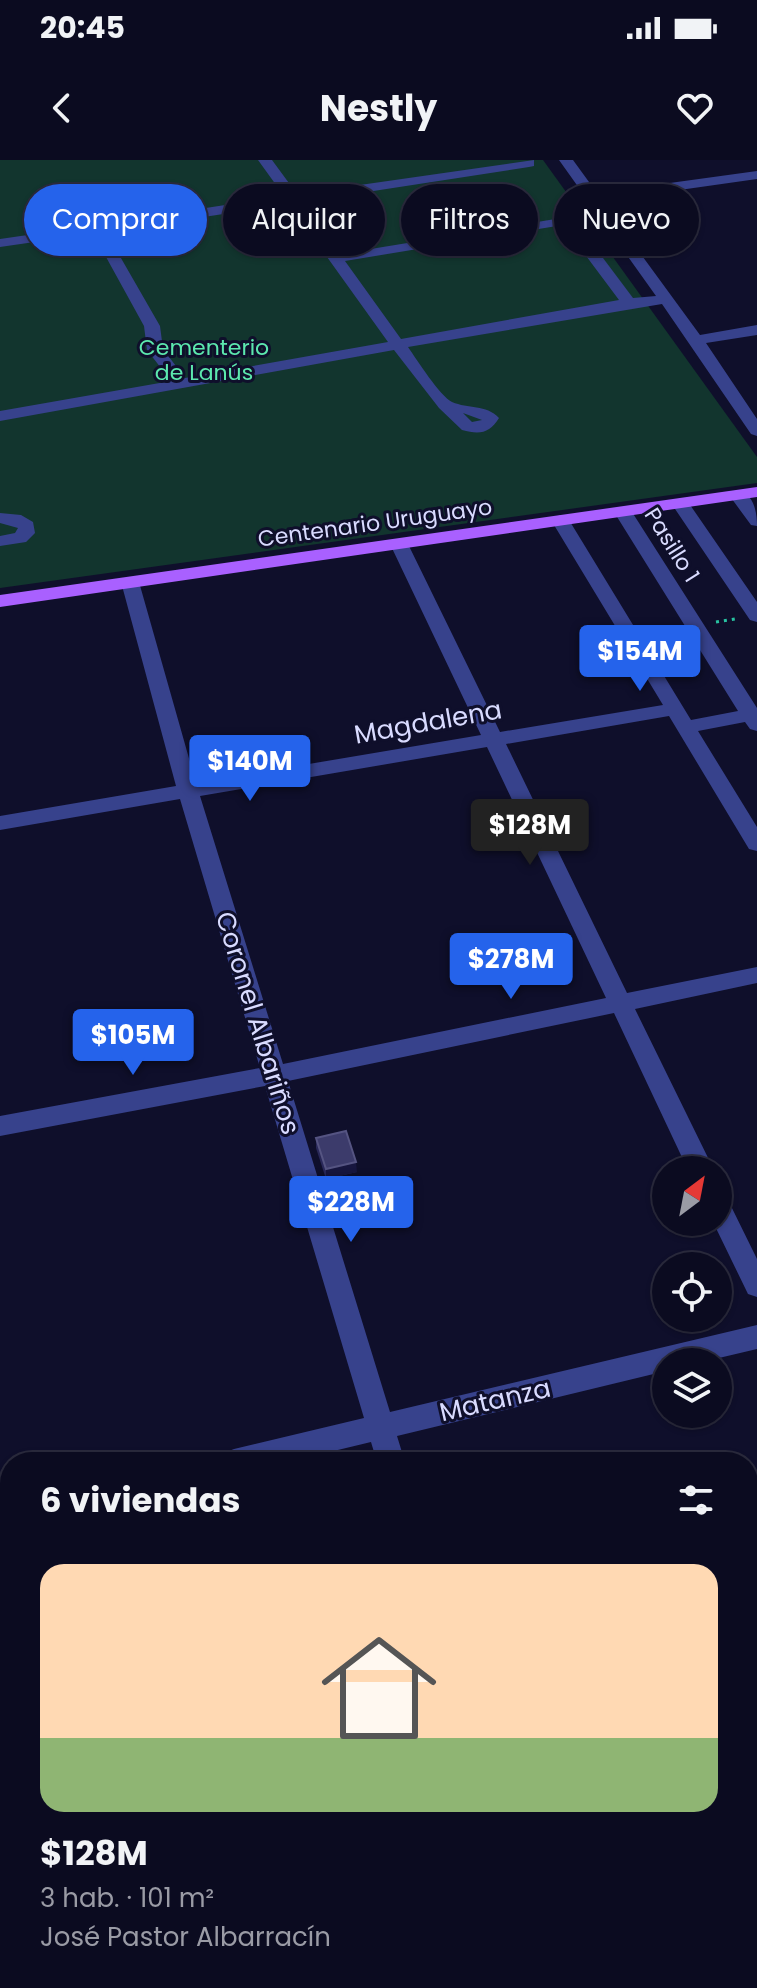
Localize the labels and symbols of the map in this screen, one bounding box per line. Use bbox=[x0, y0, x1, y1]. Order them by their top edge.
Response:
park label: Cementerio de Lanús bbox=[139, 332, 269, 388]
street label: Centenario Uruguayo bbox=[256, 491, 494, 555]
street label: Pasillo 1 bbox=[637, 502, 707, 588]
pin: $154M bbox=[584, 625, 696, 693]
street label: Magdalena bbox=[351, 691, 505, 753]
pin: $140M bbox=[194, 735, 306, 803]
pin: $128M bbox=[474, 799, 586, 867]
street label: Coronel Albariños bbox=[207, 907, 309, 1139]
pin: $278M bbox=[455, 933, 567, 1001]
pin: $105M bbox=[77, 1009, 189, 1077]
north arrow bbox=[652, 1156, 732, 1236]
pin: $228M bbox=[295, 1176, 407, 1244]
street label: Matanza bbox=[436, 1370, 554, 1430]

